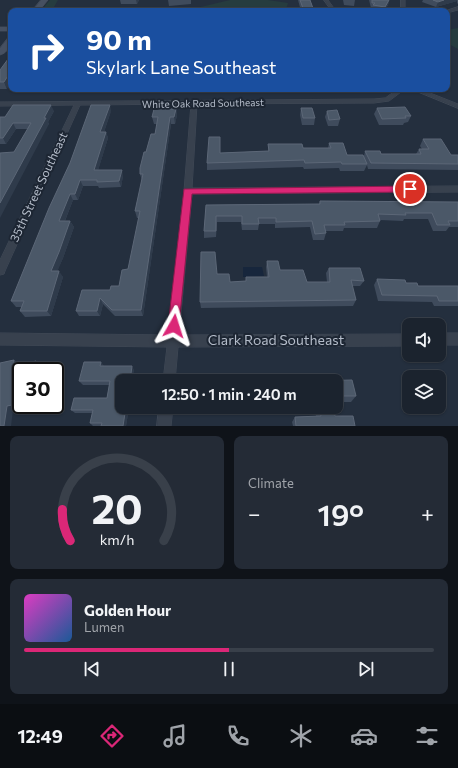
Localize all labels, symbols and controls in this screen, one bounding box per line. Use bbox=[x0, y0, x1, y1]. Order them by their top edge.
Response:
text: 90 m bbox=[86, 22, 152, 56]
icon: right bbox=[20, 24, 72, 76]
text: Skylark Lane Southeast bbox=[86, 56, 276, 78]
street label: White Oak Road Southeast bbox=[142, 96, 264, 110]
street label: 35th Street Southeast bbox=[6, 129, 70, 244]
pin bbox=[393, 172, 427, 206]
icon: arrive bbox=[399, 178, 421, 200]
position arrow bbox=[153, 305, 195, 347]
map controls bbox=[402, 318, 446, 414]
button: sound bbox=[402, 318, 446, 362]
street label: Clark Road Southeast bbox=[208, 331, 345, 348]
speed limit sign: 30 bbox=[12, 362, 64, 414]
button: layers bbox=[402, 370, 446, 414]
text: 12:50 · 1 min · 240 m bbox=[161, 385, 297, 403]
text: Climate bbox=[248, 475, 294, 491]
text: 20 bbox=[91, 481, 143, 532]
text: 19° bbox=[318, 495, 364, 532]
text: − bbox=[248, 500, 261, 527]
text: + bbox=[421, 500, 434, 527]
text: km/h bbox=[100, 529, 134, 547]
text: Golden Hour bbox=[84, 601, 171, 619]
text: Lumen bbox=[84, 619, 124, 635]
icon: previous bbox=[81, 658, 103, 680]
icon: pause bbox=[218, 658, 240, 680]
icon: next bbox=[355, 658, 377, 680]
icon: directions bbox=[98, 722, 126, 750]
icon: music bbox=[161, 722, 189, 750]
icon: phone bbox=[224, 722, 252, 750]
icon: climate bbox=[287, 722, 315, 750]
icon: car bbox=[350, 722, 378, 750]
icon: filters bbox=[413, 722, 441, 750]
text: 12:49 bbox=[17, 725, 63, 747]

